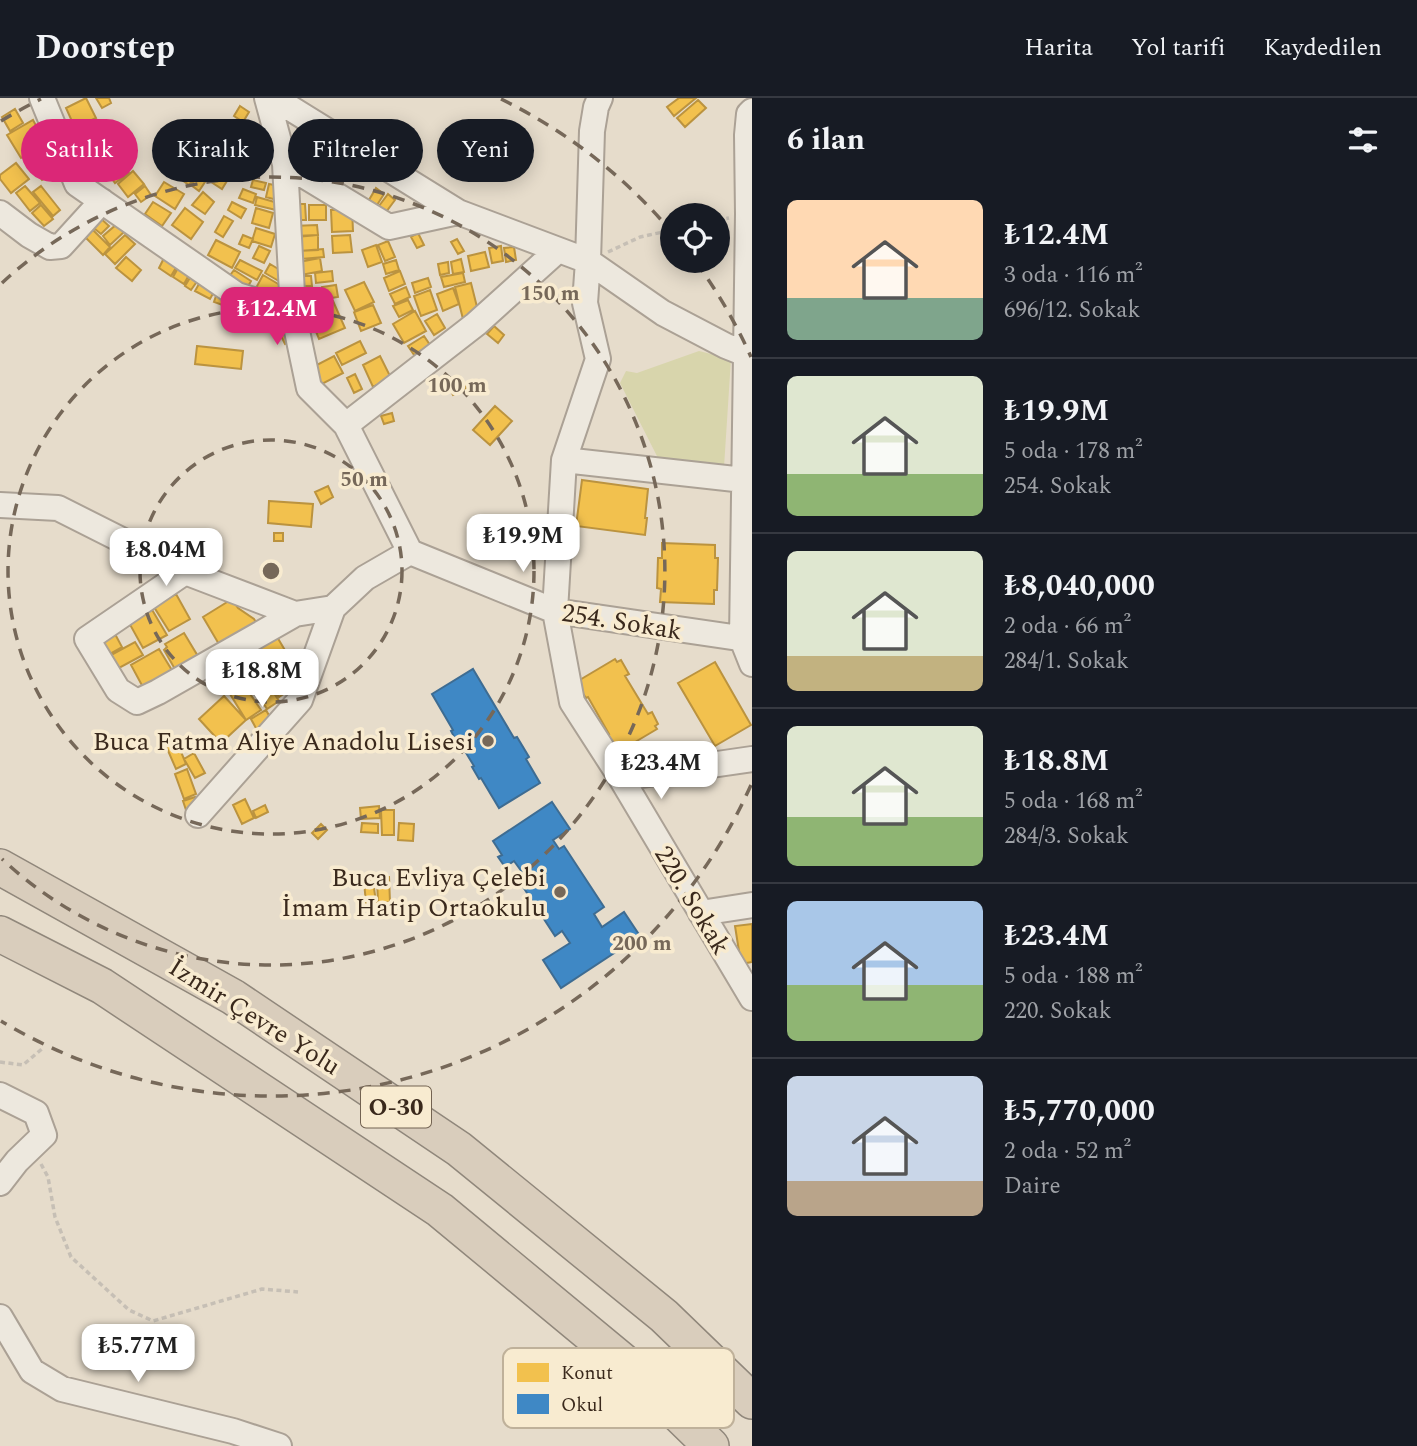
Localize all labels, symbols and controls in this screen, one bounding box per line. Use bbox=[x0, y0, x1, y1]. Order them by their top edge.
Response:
text: Doorstep bbox=[35, 23, 175, 73]
text: Harita bbox=[1024, 30, 1093, 66]
text: Yol tarifi bbox=[1131, 30, 1225, 66]
text: Kaydedilen bbox=[1263, 30, 1382, 66]
text: 6 ilan bbox=[787, 117, 865, 163]
chip: Satılık bbox=[21, 119, 138, 182]
chip: Kiralık bbox=[152, 119, 274, 182]
chip: Filtreler bbox=[288, 119, 423, 182]
chip: Yeni bbox=[437, 119, 534, 182]
icon: filters bbox=[1344, 121, 1382, 159]
map controls bbox=[660, 203, 730, 273]
button: locate bbox=[660, 203, 730, 273]
text: ₺12.4M bbox=[1004, 212, 1109, 258]
icon: home bbox=[843, 228, 927, 312]
text: 3 oda · 116 m² bbox=[1004, 258, 1142, 293]
text: 150 m bbox=[520, 278, 580, 310]
pin: ₺12.4M bbox=[220, 288, 334, 347]
text: ₺12.4M bbox=[237, 292, 317, 327]
text: 696/12. Sokak bbox=[1004, 293, 1140, 328]
text: 100 m bbox=[427, 370, 487, 402]
text: ₺19.9M bbox=[1004, 388, 1109, 434]
icon: home bbox=[843, 404, 927, 488]
text: 5 oda · 178 m² bbox=[1004, 434, 1142, 469]
text: 50 m bbox=[340, 464, 388, 496]
text: 254. Sokak bbox=[1004, 469, 1112, 504]
pin: ₺19.9M bbox=[466, 514, 580, 574]
text: ₺19.9M bbox=[483, 519, 563, 554]
pin: ₺8.04M bbox=[109, 528, 223, 588]
text: ₺8.04M bbox=[126, 533, 206, 568]
centre of rings bbox=[259, 559, 283, 583]
text: ₺8,040,000 bbox=[1004, 563, 1155, 609]
icon: home bbox=[843, 579, 927, 663]
street label: 254. Sokak bbox=[559, 593, 685, 651]
text: 2 oda · 66 m² bbox=[1004, 609, 1131, 644]
text: 284/1. Sokak bbox=[1004, 644, 1129, 679]
pin: ₺18.8M bbox=[205, 650, 319, 709]
text: ₺18.8M bbox=[222, 654, 302, 689]
place label: Buca Fatma Aliye Anadolu Lisesi bbox=[93, 722, 474, 762]
marker: Buca Fatma Aliye Anadolu Lisesi bbox=[480, 733, 496, 749]
text: ₺18.8M bbox=[1004, 738, 1109, 784]
pin: ₺23.4M bbox=[604, 742, 718, 801]
text: ₺23.4M bbox=[621, 746, 701, 781]
icon: home bbox=[843, 754, 927, 838]
text: 5 oda · 168 m² bbox=[1004, 784, 1142, 819]
text: 284/3. Sokak bbox=[1004, 819, 1129, 854]
street label: 220. Sokak bbox=[644, 838, 741, 963]
place label: Buca Evliya Çelebi İmam Hatip Ortaokulu bbox=[281, 858, 546, 928]
marker: Buca Evliya Çelebi İmam Hatip Ortaokulu bbox=[552, 884, 568, 900]
text: ₺23.4M bbox=[1004, 913, 1109, 959]
text: 200 m bbox=[612, 928, 672, 960]
icon: home bbox=[843, 929, 927, 1013]
street label: İzmir Çevre Yolu bbox=[161, 948, 348, 1086]
text: 5 oda · 188 m² bbox=[1004, 959, 1142, 994]
text: 220. Sokak bbox=[1004, 994, 1112, 1029]
road number: O-30 bbox=[361, 1086, 431, 1128]
text: ₺5,770,000 bbox=[1004, 1088, 1155, 1134]
icon: home bbox=[843, 1104, 927, 1188]
text: 2 oda · 52 m² bbox=[1004, 1134, 1131, 1169]
text: Daire bbox=[1004, 1169, 1061, 1204]
pin: ₺5.77M bbox=[81, 1324, 195, 1384]
text: ₺5.77M bbox=[98, 1329, 178, 1364]
legend bbox=[503, 1348, 734, 1428]
text: Konut bbox=[561, 1359, 613, 1388]
text: Okul bbox=[561, 1391, 603, 1420]

